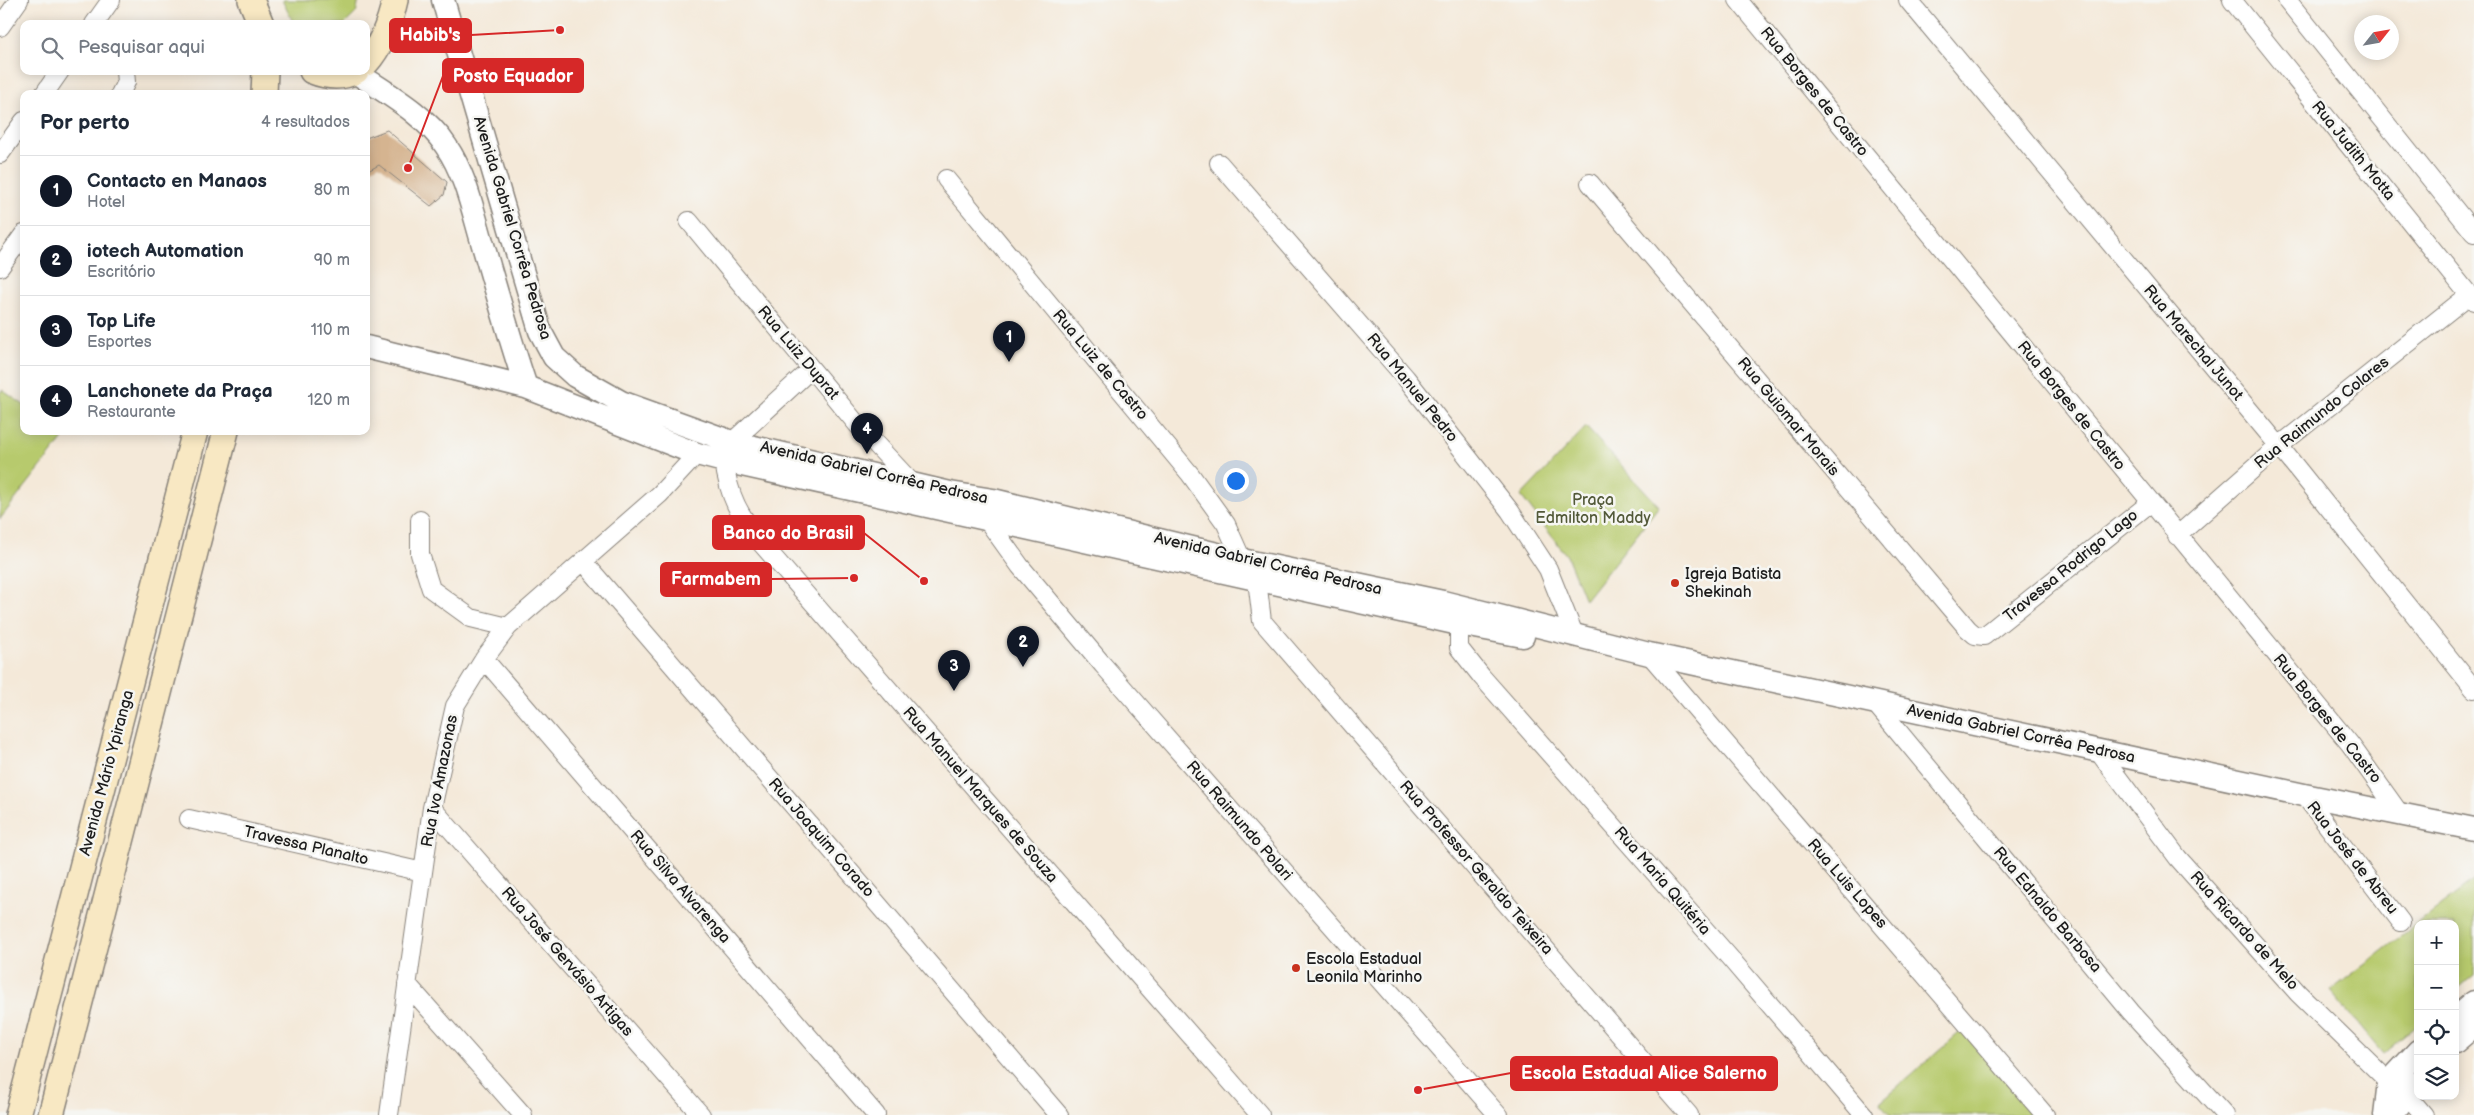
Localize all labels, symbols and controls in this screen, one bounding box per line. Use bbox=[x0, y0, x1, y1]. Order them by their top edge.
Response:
north arrow bbox=[2354, 15, 2399, 60]
callout: Habib's bbox=[390, 19, 471, 52]
search box bbox=[20, 20, 370, 75]
street label: Rua Borges de Castro bbox=[1756, 23, 1872, 161]
text: Habib's bbox=[399, 25, 461, 46]
icon: search bbox=[38, 34, 66, 62]
text: Pesquisar aqui bbox=[78, 36, 205, 59]
callout: Posto Equador bbox=[443, 59, 583, 92]
text: Posto Equador bbox=[453, 66, 574, 87]
street label: Rua Judith Motta bbox=[2307, 98, 2399, 204]
text: Por perto bbox=[40, 110, 130, 135]
text: 4 resultados bbox=[261, 113, 350, 132]
street label: Avenida Gabriel Corrêa Pedrosa bbox=[469, 114, 555, 342]
text: Contacto en Manaos bbox=[87, 170, 267, 193]
text: 1 bbox=[53, 181, 59, 200]
text: 80 m bbox=[314, 181, 350, 200]
text: Hotel bbox=[87, 193, 125, 212]
text: iotech Automation bbox=[87, 240, 244, 263]
text: 2 bbox=[51, 251, 61, 270]
text: 90 m bbox=[314, 251, 350, 270]
text: Escritório bbox=[87, 263, 156, 282]
street label: Rua Marechal Junot bbox=[2139, 281, 2247, 405]
street label: Rua Luiz Duprat bbox=[753, 302, 843, 404]
street label: Rua Luiz de Castro bbox=[1048, 306, 1152, 424]
text: Top Life bbox=[87, 310, 156, 333]
text: 3 bbox=[51, 321, 61, 340]
text: 110 m bbox=[311, 321, 350, 340]
pin: 1 bbox=[993, 321, 1025, 362]
street label: Rua Manuel Pedro bbox=[1362, 330, 1462, 446]
text: Esportes bbox=[87, 333, 152, 352]
street label: Rua Borges de Castro bbox=[2013, 337, 2129, 475]
street label: Rua Raimundo Colares bbox=[2251, 353, 2393, 473]
street label: Rua Guiomar Morais bbox=[1733, 354, 1843, 480]
text: Lanchonete da Praça bbox=[87, 380, 273, 403]
text: 4 bbox=[51, 391, 61, 410]
text: 120 m bbox=[307, 391, 350, 410]
text: Restaurante bbox=[87, 403, 176, 422]
pin: 4 bbox=[851, 413, 883, 454]
street label: Avenida Gabriel Corrêa Pedrosa bbox=[758, 438, 990, 508]
your location bbox=[1223, 468, 1249, 494]
park label: Praça Edmilton Maddy bbox=[1535, 491, 1652, 528]
street label: Travessa Rodrigo Lago bbox=[2000, 506, 2142, 626]
callout: Banco do Brasil bbox=[713, 516, 864, 549]
text: Banco do Brasil bbox=[722, 523, 854, 544]
street label: Avenida Gabriel Corrêa Pedrosa bbox=[1152, 529, 1384, 599]
callout: Farmabem bbox=[661, 563, 771, 596]
place label: Igreja Batista Shekinah bbox=[1685, 565, 1781, 602]
text: Farmabem bbox=[671, 569, 761, 590]
marker: Igreja Batista Shekinah bbox=[1669, 577, 1681, 589]
pin: 2 bbox=[1007, 626, 1039, 667]
pin: 3 bbox=[938, 650, 970, 691]
street label: Rua Borges de Castro bbox=[2269, 650, 2385, 788]
street label: Avenida Mário Ypiranga bbox=[76, 688, 138, 858]
street label: Avenida Gabriel Corrêa Pedrosa bbox=[1905, 700, 2137, 768]
street label: Rua Manuel Marques de Souza bbox=[898, 703, 1062, 887]
street label: Rua Ivo Amazonas bbox=[418, 713, 462, 849]
street label: Rua Raimundo Polari bbox=[1182, 757, 1296, 885]
street label: Rua Joaquim Corado bbox=[764, 774, 878, 902]
street label: Rua Professor Geraldo Teixeira bbox=[1395, 777, 1557, 959]
street label: Rua José de Abreu bbox=[2302, 798, 2402, 918]
street label: Travessa Planalto bbox=[242, 822, 370, 870]
street label: Rua Maria Quitéria bbox=[1610, 823, 1714, 939]
street label: Rua Silva Alvarenga bbox=[626, 827, 734, 947]
street label: Rua Luis Lopes bbox=[1803, 835, 1891, 933]
street label: Rua Ednaldo Barbosa bbox=[1989, 843, 2105, 977]
street label: Rua Ricardo de Melo bbox=[2186, 868, 2302, 994]
street label: Rua José Gervásio Artigas bbox=[497, 884, 637, 1040]
map controls bbox=[2414, 920, 2459, 1100]
button: + bbox=[2414, 920, 2459, 965]
place label: Escola Estadual Leonila Marinho bbox=[1306, 950, 1422, 987]
marker: Escola Estadual Leonila Marinho bbox=[1290, 962, 1302, 974]
button: − bbox=[2414, 965, 2459, 1010]
button: locate bbox=[2414, 1010, 2459, 1055]
button: layers bbox=[2414, 1055, 2459, 1100]
callout: Escola Estadual Alice Salerno bbox=[1511, 1057, 1777, 1090]
text: Escola Estadual Alice Salerno bbox=[1521, 1063, 1767, 1084]

